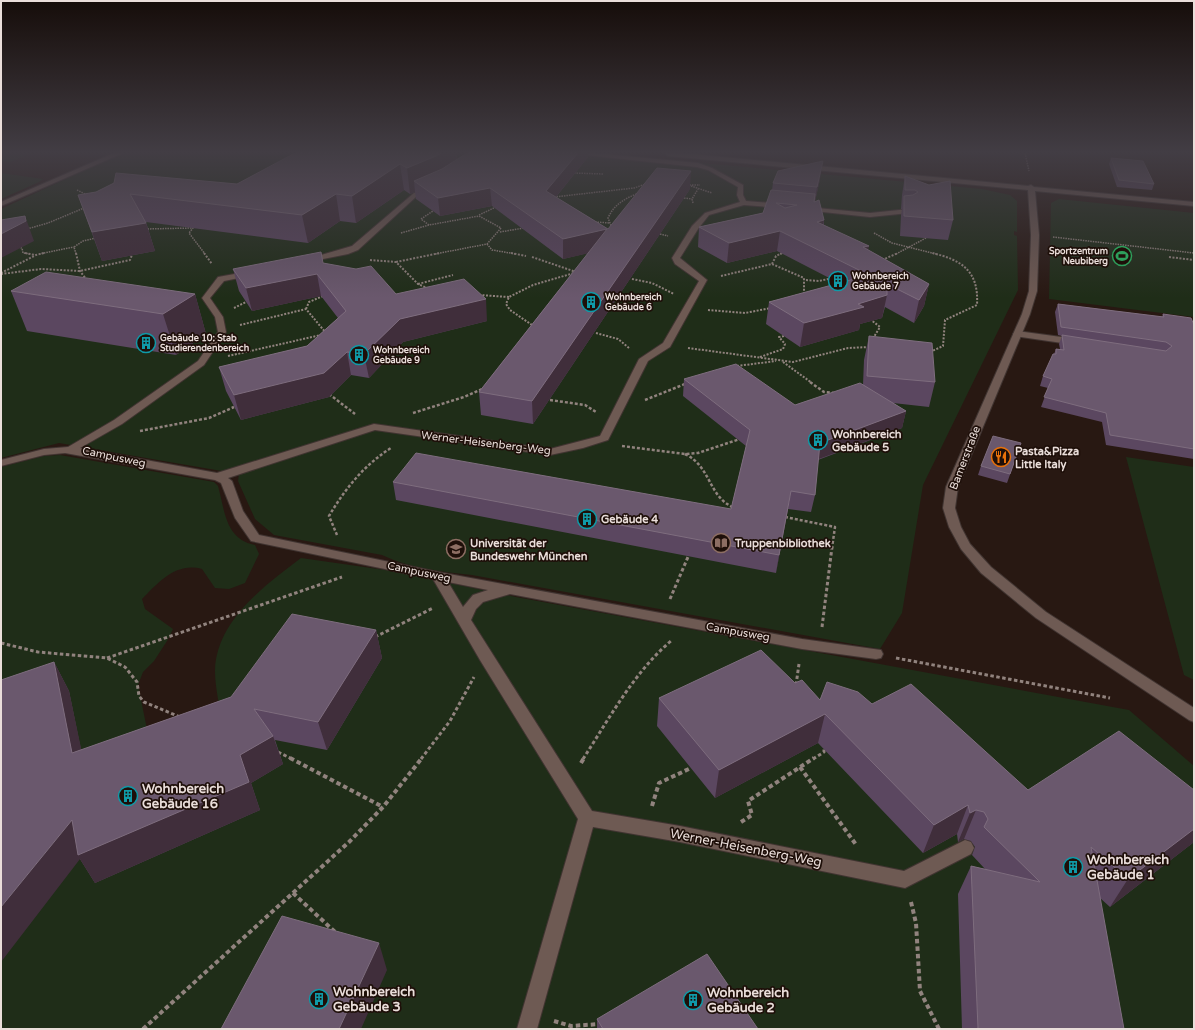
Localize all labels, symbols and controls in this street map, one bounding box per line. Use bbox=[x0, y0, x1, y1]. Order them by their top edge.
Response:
sports icon: Sportzentrum Neubiberg bbox=[1111, 245, 1133, 267]
place label: Sportzentrum Neubiberg bbox=[1049, 246, 1108, 267]
building icon: Wohnbereich Gebäude 7 bbox=[827, 270, 849, 292]
place label: Wohnbereich Gebäude 7 bbox=[852, 271, 909, 292]
building icon: Wohnbereich Gebäude 6 bbox=[580, 291, 602, 313]
place label: Wohnbereich Gebäude 6 bbox=[605, 292, 662, 313]
building icon: Gebäude 10: Stab Studierendenbereich bbox=[135, 332, 157, 354]
place label: Gebäude 10: Stab Studierendenbereich bbox=[160, 333, 249, 354]
building icon: Wohnbereich Gebäude 9 bbox=[348, 344, 370, 366]
place label: Wohnbereich Gebäude 9 bbox=[373, 345, 430, 366]
street label: Bamerstraße bbox=[947, 424, 983, 492]
place label: Wohnbereich Gebäude 5 bbox=[832, 428, 902, 454]
street label: Werner-Heisenberg-Weg bbox=[420, 429, 552, 457]
building icon: Wohnbereich Gebäude 5 bbox=[807, 429, 829, 451]
street label: Campusweg bbox=[81, 444, 147, 470]
place label: Pasta&Pizza Little Italy bbox=[1015, 445, 1079, 472]
restaurant icon: Pasta&Pizza Little Italy bbox=[990, 446, 1012, 468]
building icon: Gebäude 4 bbox=[576, 508, 598, 530]
place label: Gebäude 4 bbox=[601, 513, 658, 526]
library icon: Truppenbibliothek bbox=[710, 532, 732, 554]
place label: Universität der Bundeswehr München bbox=[470, 537, 588, 563]
place label: Truppenbibliothek bbox=[734, 537, 831, 551]
school or university icon: Universität der Bundeswehr München bbox=[445, 538, 467, 560]
street label: Campusweg bbox=[386, 559, 452, 585]
street label: Campusweg bbox=[705, 620, 771, 644]
place label: Wohnbereich Gebäude 16 bbox=[142, 781, 224, 812]
building icon: Wohnbereich Gebäude 16 bbox=[117, 785, 139, 807]
street label: Werner-Heisenberg-Weg bbox=[669, 825, 823, 871]
place label: Wohnbereich Gebäude 1 bbox=[1087, 852, 1169, 883]
building icon: Wohnbereich Gebäude 1 bbox=[1062, 856, 1084, 878]
place label: Wohnbereich Gebäude 3 bbox=[333, 984, 415, 1015]
place label: Wohnbereich Gebäude 2 bbox=[707, 985, 789, 1016]
building icon: Wohnbereich Gebäude 3 bbox=[308, 988, 330, 1010]
building icon: Wohnbereich Gebäude 2 bbox=[682, 989, 704, 1011]

